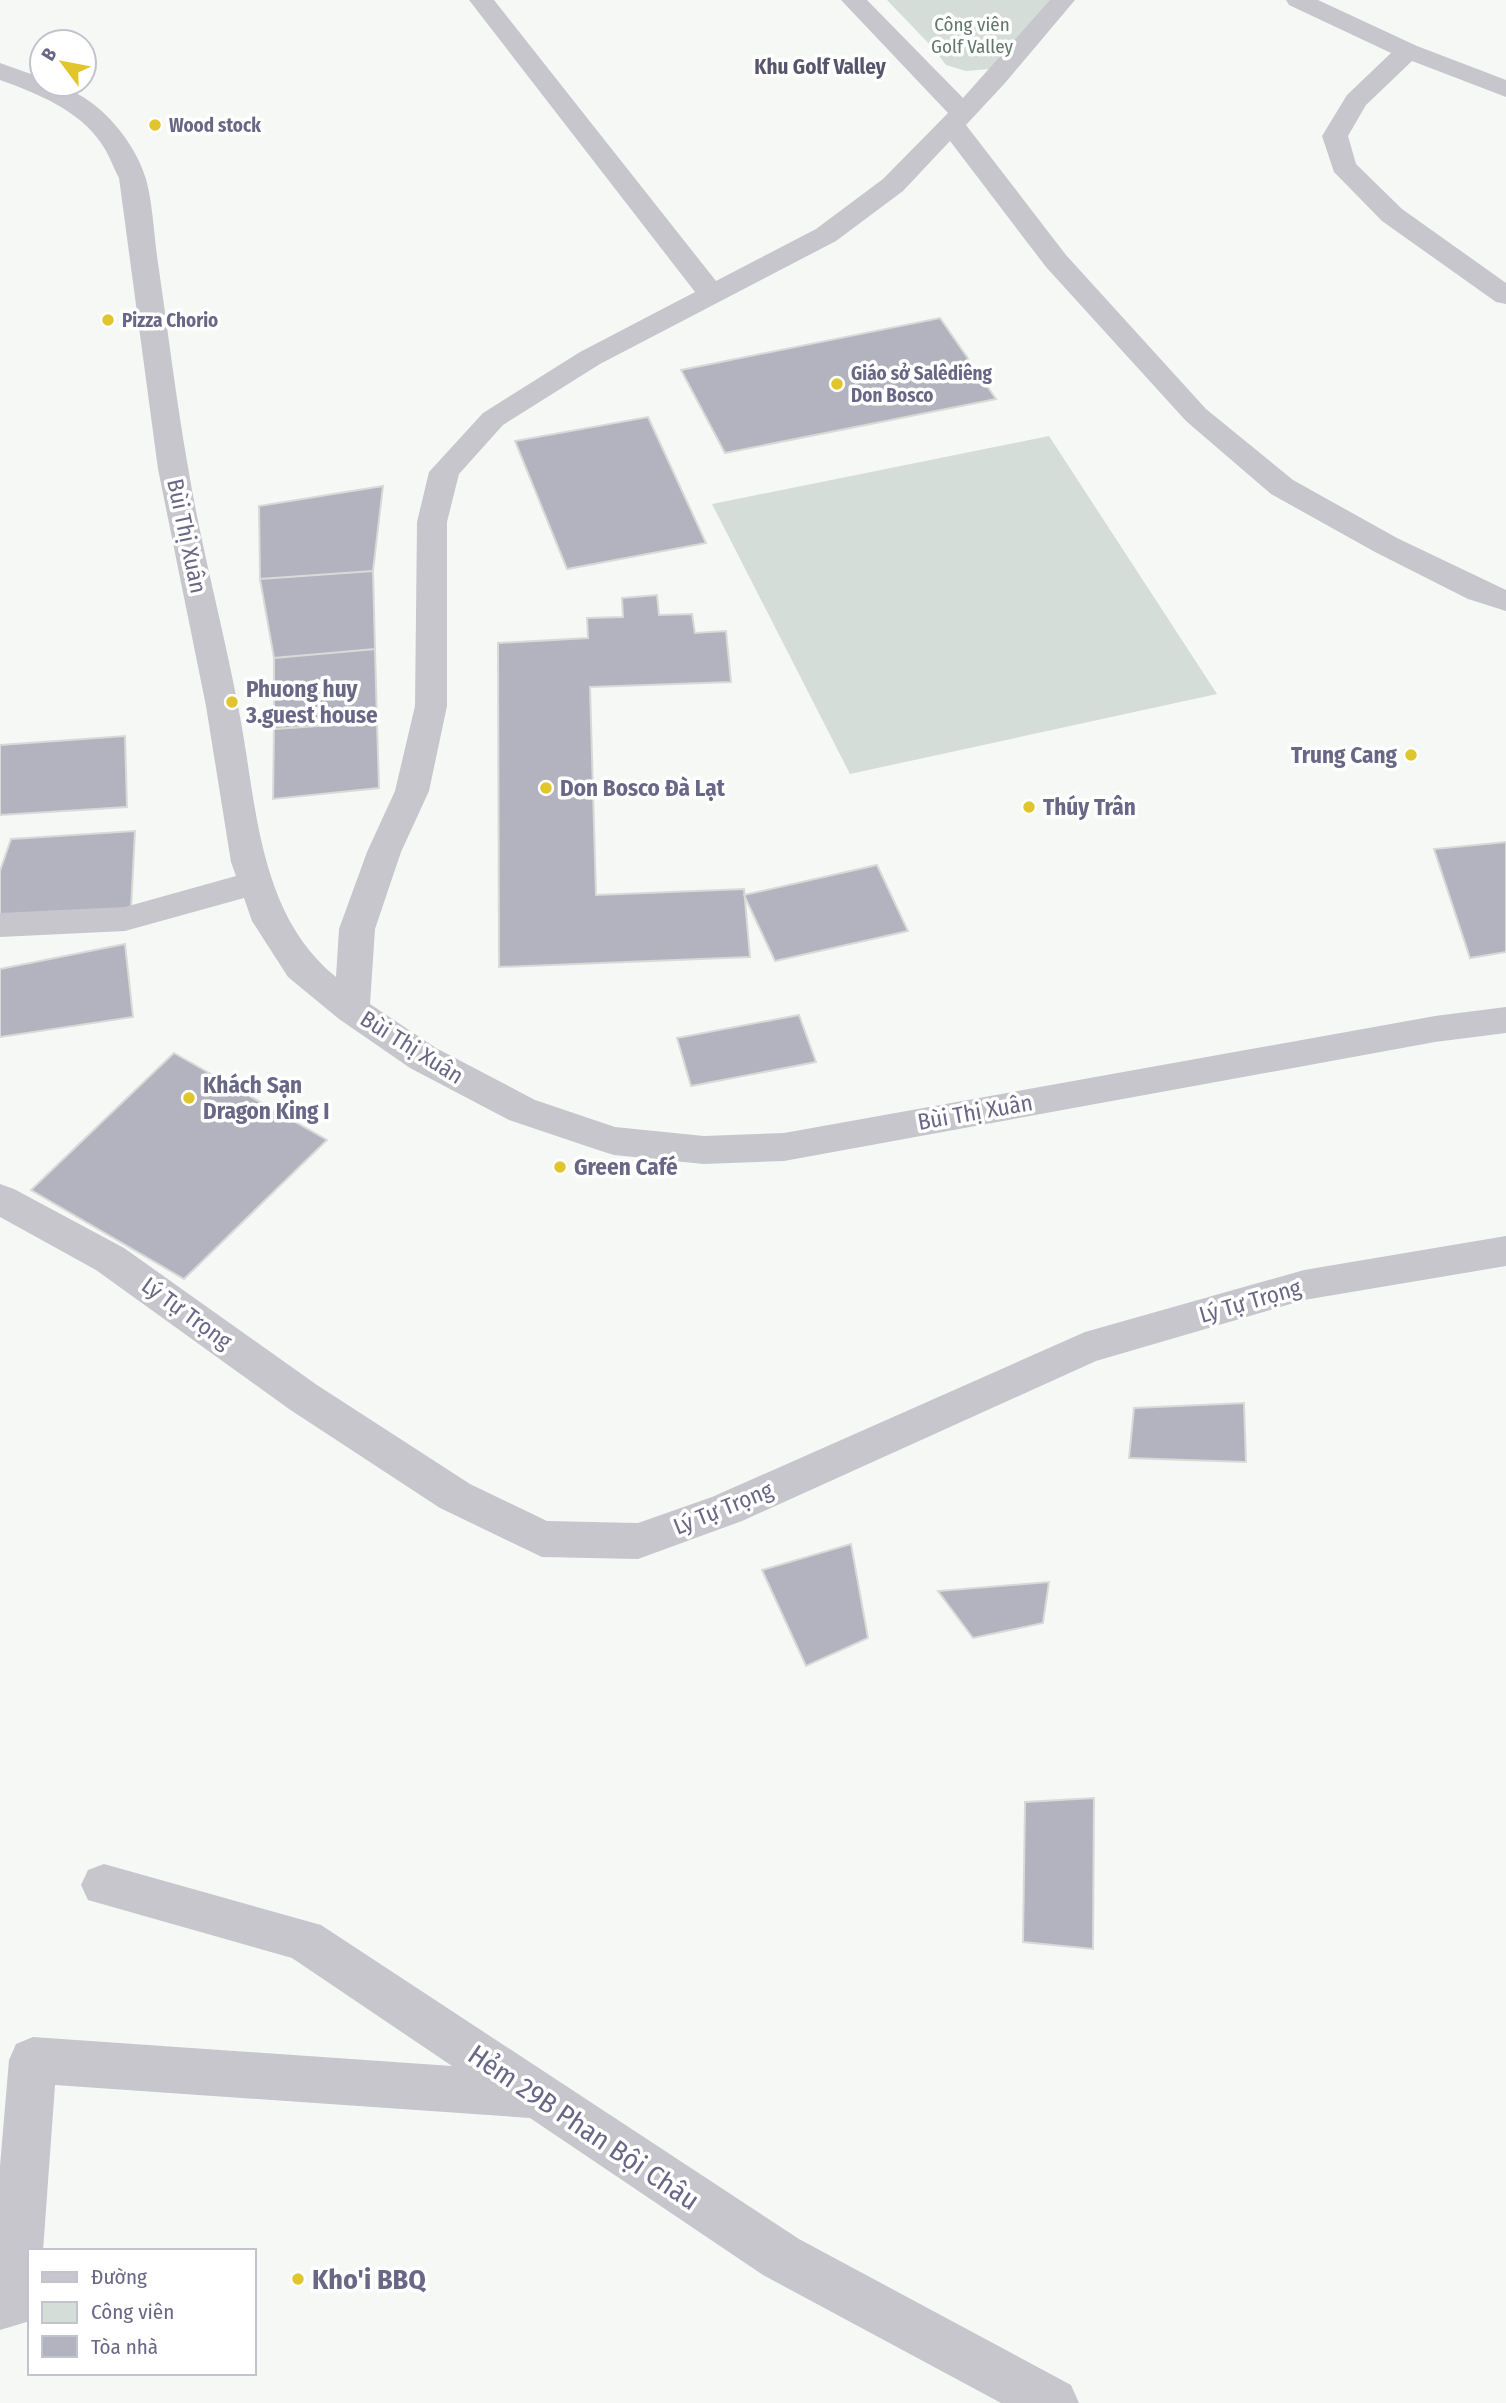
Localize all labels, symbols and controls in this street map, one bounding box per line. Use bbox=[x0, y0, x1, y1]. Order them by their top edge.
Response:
park label: Công viên Golf Valley bbox=[931, 13, 1013, 58]
north arrow bbox=[28, 28, 98, 98]
text: B bbox=[36, 43, 62, 65]
district label: Khu Golf Valley bbox=[754, 54, 887, 80]
place label: Wood stock bbox=[169, 114, 261, 137]
marker: Wood stock bbox=[147, 117, 163, 133]
place label: Pizza Chorio bbox=[122, 309, 218, 332]
marker: Pizza Chorio bbox=[100, 312, 116, 328]
place label: Giáo sở Salêdiêng Don Bosco bbox=[851, 362, 993, 407]
marker: Giáo sở Salêdiêng Don Bosco bbox=[829, 376, 845, 392]
street label: Bùi Thị Xuân bbox=[161, 476, 213, 596]
place label: Phuong huy 3.guest house bbox=[245, 675, 378, 729]
marker: Phuong huy 3.guest house bbox=[224, 694, 240, 710]
place label: Trung Cang bbox=[1291, 741, 1398, 769]
marker: Trung Cang bbox=[1403, 747, 1419, 763]
place label: Don Bosco Đà Lạt bbox=[560, 774, 726, 802]
marker: Don Bosco Đà Lạt bbox=[538, 780, 554, 796]
place label: Thúy Trân bbox=[1043, 793, 1136, 821]
marker: Thúy Trân bbox=[1021, 799, 1037, 815]
street label: Bùi Thị Xuân bbox=[355, 1004, 469, 1090]
place label: Khách Sạn Dragon King I bbox=[203, 1071, 329, 1125]
street label: Bùi Thị Xuân bbox=[915, 1088, 1035, 1136]
marker: Khách Sạn Dragon King I bbox=[181, 1090, 197, 1106]
place label: Green Café bbox=[574, 1153, 678, 1181]
marker: Green Café bbox=[552, 1159, 568, 1175]
street label: Lý Tự Trọng bbox=[136, 1271, 238, 1355]
street label: Lý Tự Trọng bbox=[1196, 1273, 1304, 1329]
street label: Lý Tự Trọng bbox=[669, 1475, 777, 1541]
street label: Hẻm 29B Phan Bội Châu bbox=[462, 2038, 705, 2217]
legend bbox=[28, 2249, 256, 2375]
place label: Kho'i BBQ bbox=[312, 2263, 426, 2296]
text: Đường bbox=[91, 2264, 147, 2290]
marker: Kho'i BBQ bbox=[290, 2271, 306, 2287]
text: Công viên bbox=[91, 2299, 174, 2325]
text: Tòa nhà bbox=[91, 2334, 158, 2360]

